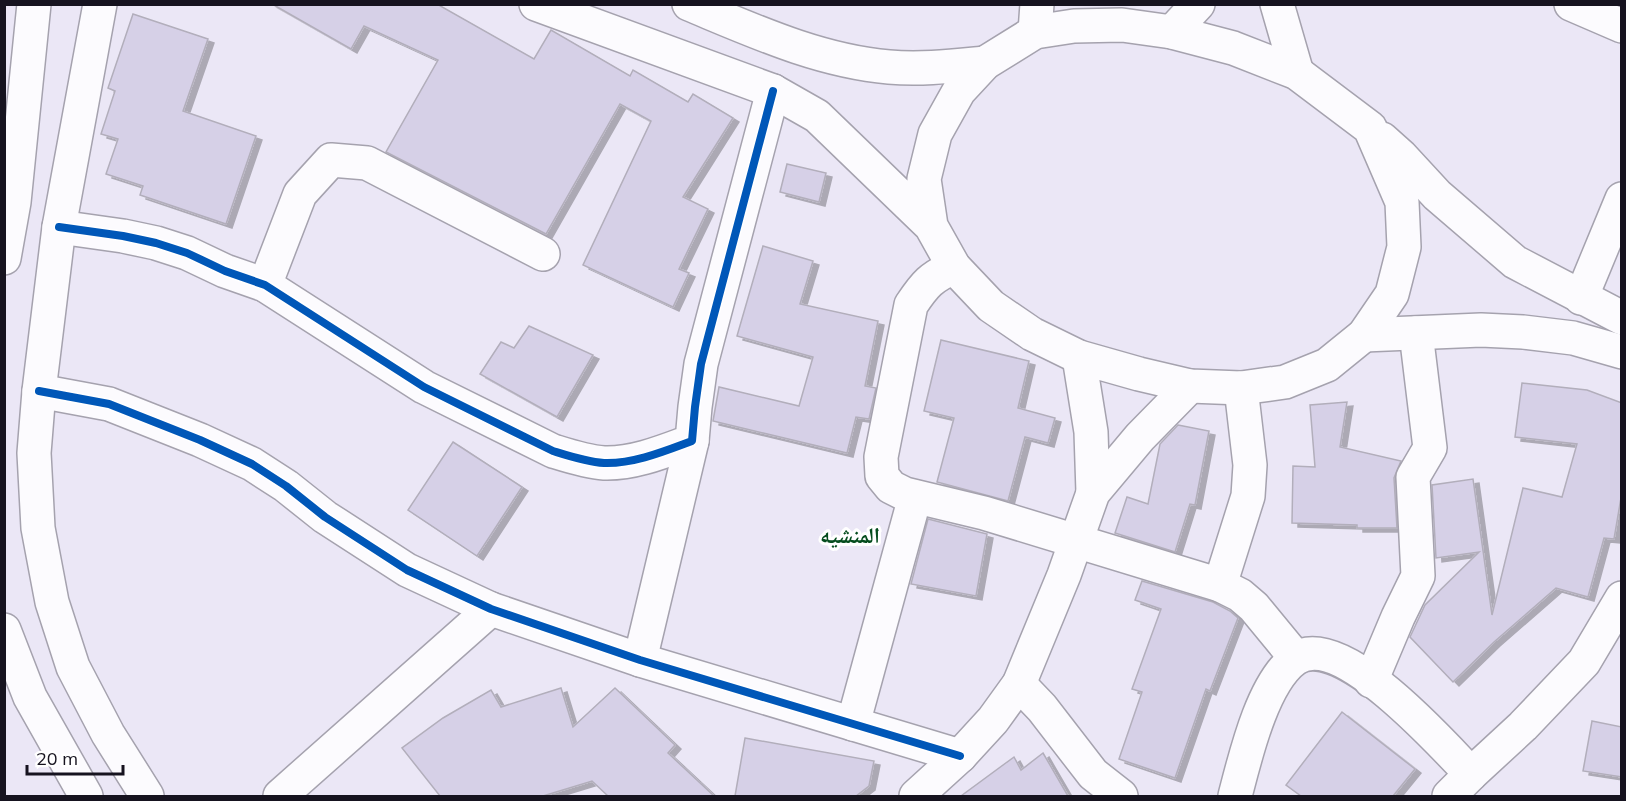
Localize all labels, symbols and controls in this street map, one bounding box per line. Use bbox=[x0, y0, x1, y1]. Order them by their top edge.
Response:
district label: المنشيه bbox=[820, 521, 880, 549]
scale bar bbox=[27, 738, 123, 776]
text: 20 m bbox=[36, 747, 78, 770]

